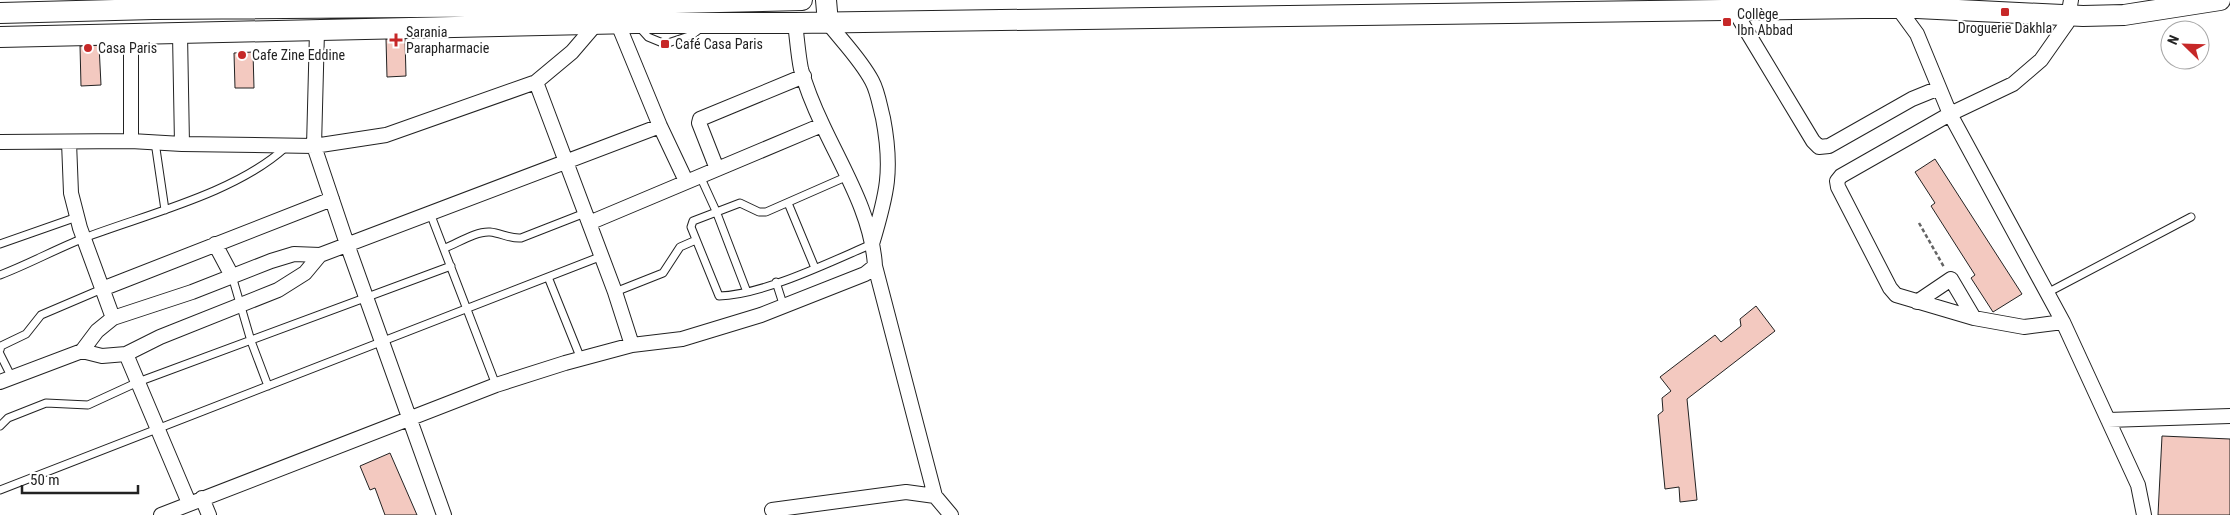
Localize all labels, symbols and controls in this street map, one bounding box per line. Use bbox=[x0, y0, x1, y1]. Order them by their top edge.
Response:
place label: Collège Ibn Abbad bbox=[1737, 6, 1793, 38]
marker: Droguerie Dakhla bbox=[1999, 6, 2011, 18]
marker: Collège Ibn Abbad bbox=[1721, 16, 1733, 28]
place label: Droguerie Dakhla bbox=[1958, 20, 2052, 36]
north arrow bbox=[2160, 20, 2210, 70]
place label: Sarania Parapharmacie bbox=[406, 24, 490, 56]
text: N bbox=[2164, 33, 2182, 47]
marker: Sarania Parapharmacie bbox=[390, 34, 402, 46]
place label: Café Casa Paris bbox=[675, 36, 763, 52]
marker: Café Casa Paris bbox=[659, 38, 671, 50]
place label: Casa Paris bbox=[98, 40, 157, 56]
marker: Casa Paris bbox=[82, 42, 94, 54]
place label: Cafe Zine Eddine bbox=[252, 47, 345, 63]
marker: Cafe Zine Eddine bbox=[236, 49, 248, 61]
scale bar bbox=[22, 462, 139, 494]
text: 50 m bbox=[30, 471, 60, 489]

